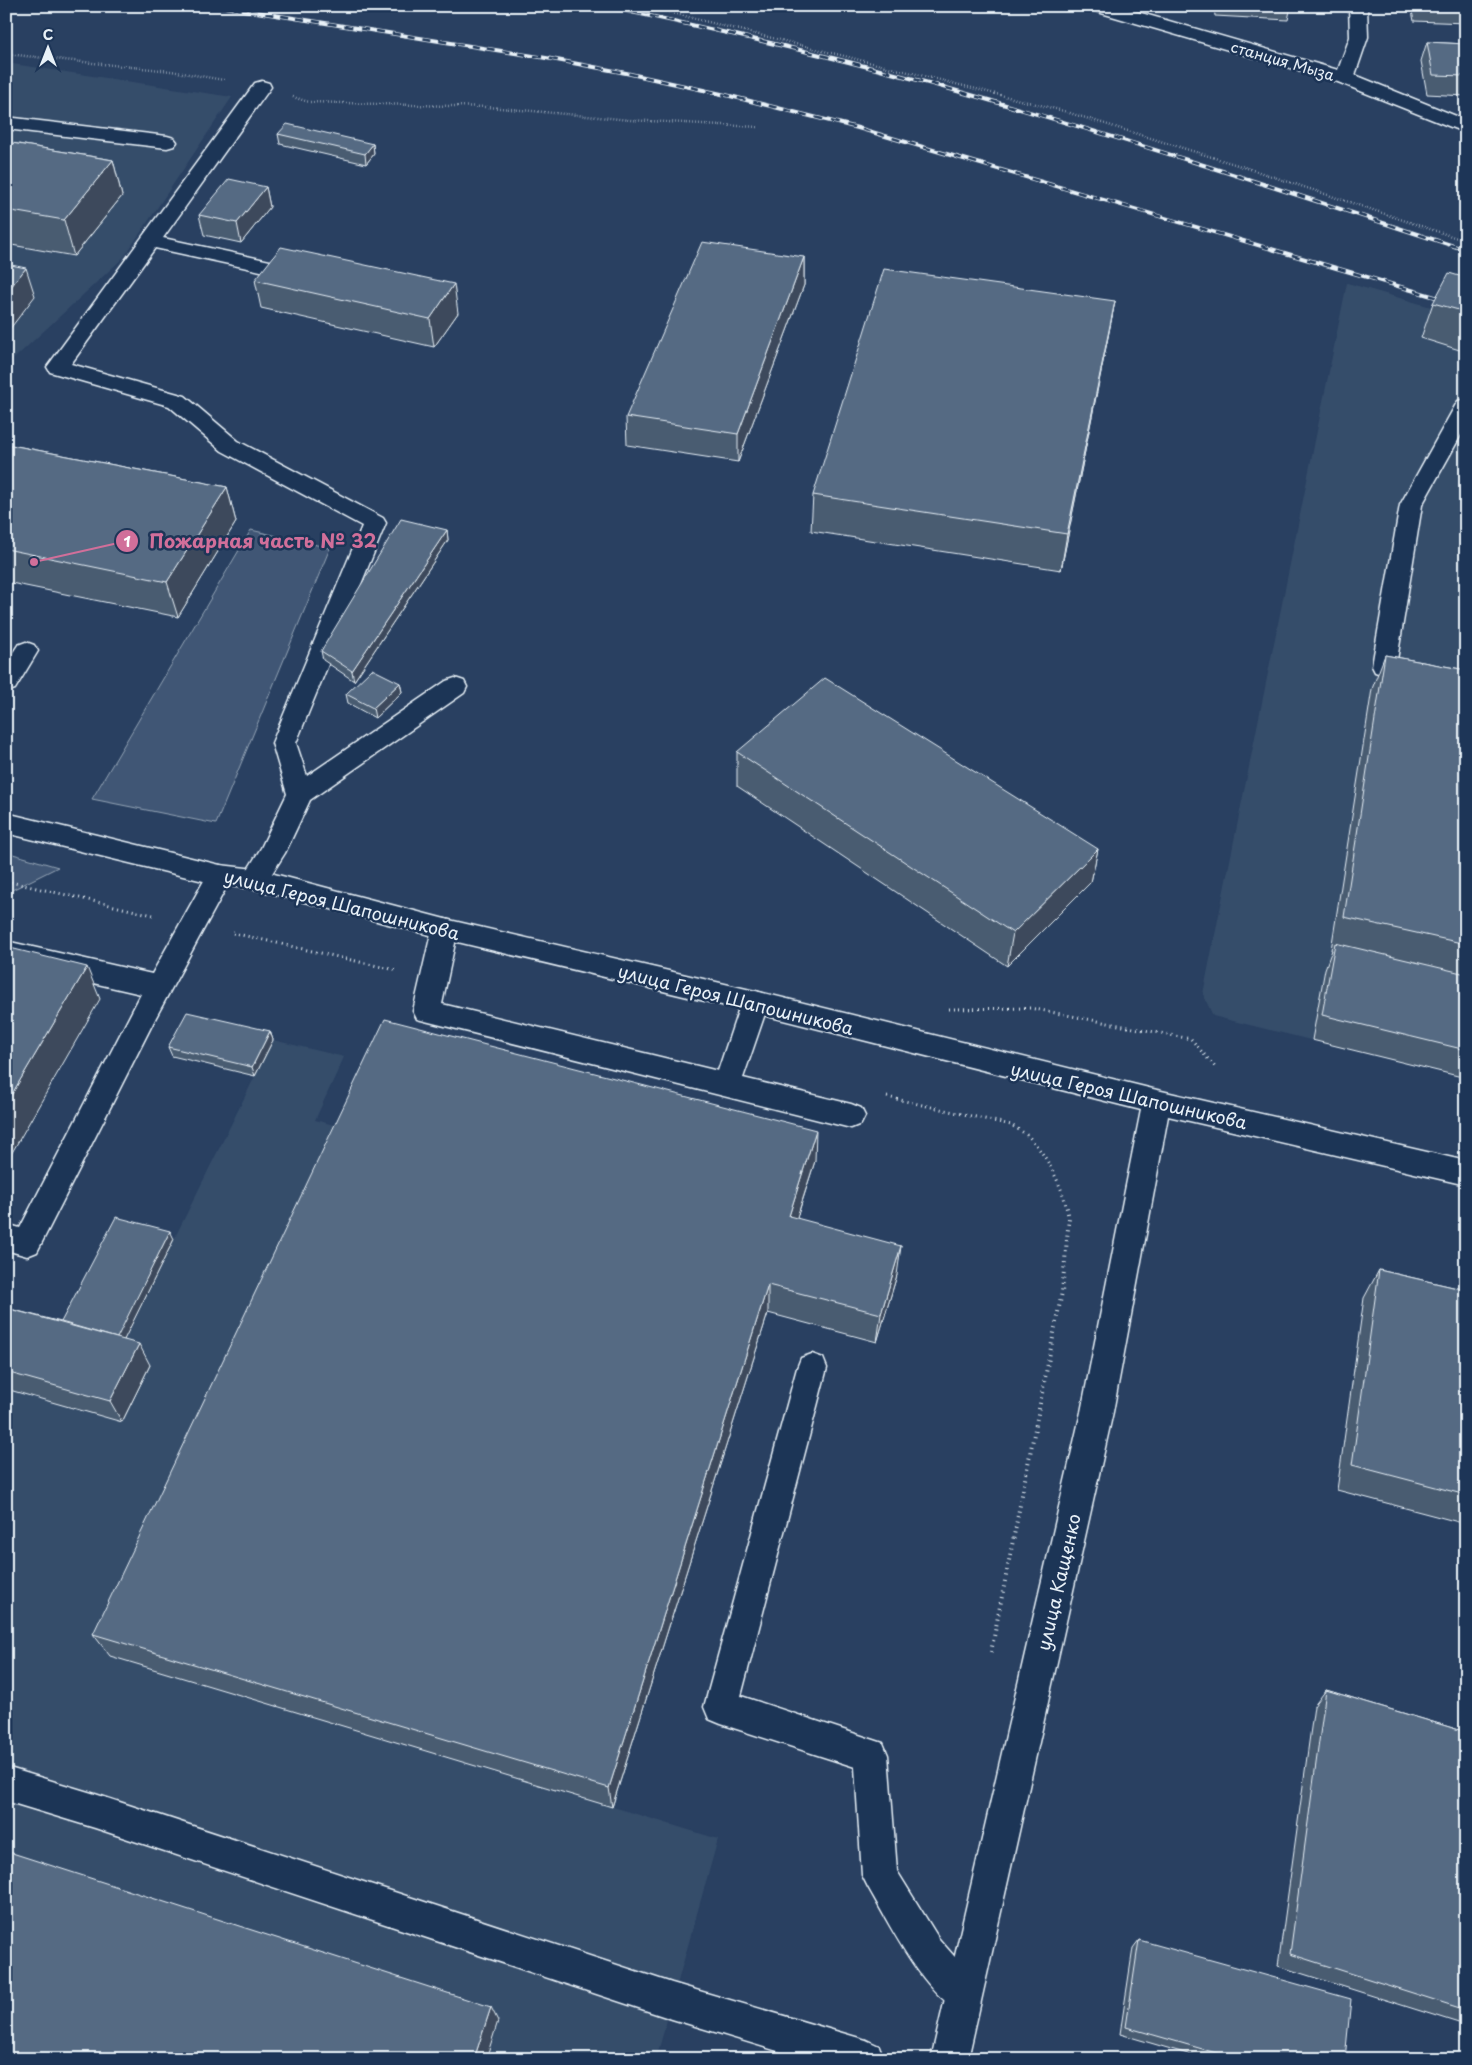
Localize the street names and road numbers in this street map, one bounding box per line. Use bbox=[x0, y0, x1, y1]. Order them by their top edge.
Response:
street label: станция Мыза bbox=[1228, 34, 1338, 86]
street label: улица Героя Шапошникова bbox=[221, 862, 463, 947]
street label: улица Героя Шапошникова bbox=[615, 957, 857, 1042]
street label: улица Героя Шапошникова bbox=[1008, 1055, 1251, 1136]
street label: улица Кащенко bbox=[1029, 1511, 1087, 1653]

